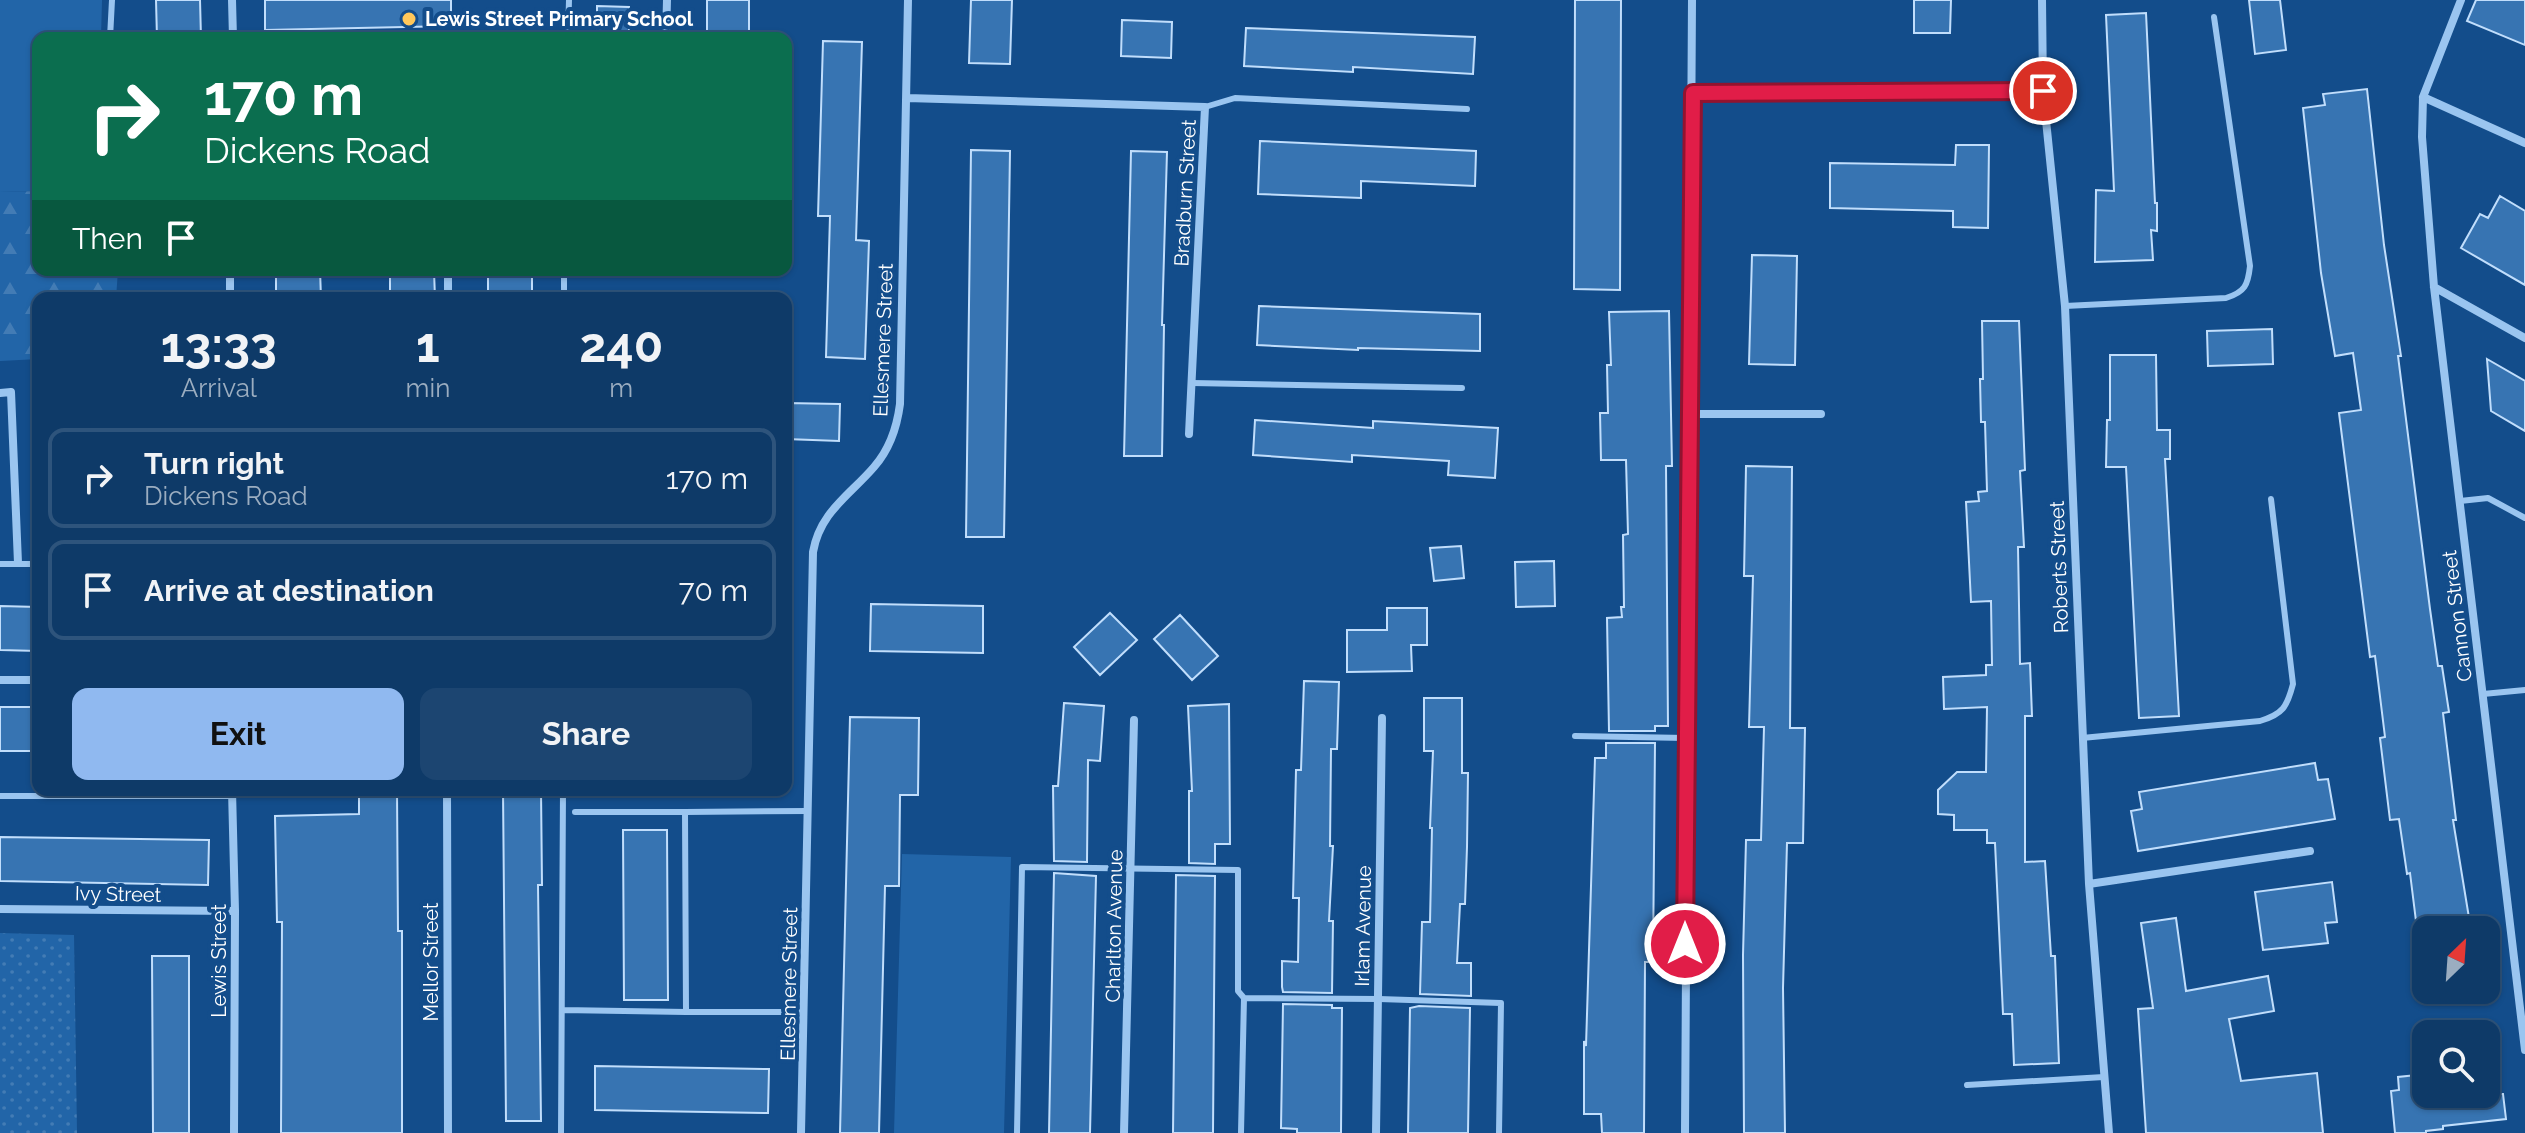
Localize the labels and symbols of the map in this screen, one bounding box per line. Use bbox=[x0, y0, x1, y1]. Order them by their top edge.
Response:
place label: Lewis Street Primary School bbox=[425, 7, 694, 31]
marker: Lewis Street Primary School bbox=[400, 10, 418, 28]
pin bbox=[2009, 57, 2077, 125]
street label: Bradburn Street bbox=[1169, 119, 1201, 267]
street label: Ellesmere Street bbox=[868, 263, 898, 417]
street label: Roberts Street bbox=[2045, 500, 2073, 634]
street label: Cannon Street bbox=[2437, 549, 2477, 683]
street label: Charlton Avenue bbox=[1101, 849, 1127, 1003]
street label: Irlam Avenue bbox=[1350, 865, 1376, 987]
street label: Ivy Street bbox=[75, 881, 162, 907]
street label: Mellor Street bbox=[419, 902, 443, 1022]
position arrow bbox=[1643, 902, 1727, 986]
street label: Lewis Street bbox=[207, 904, 231, 1018]
street label: Ellesmere Street bbox=[776, 907, 802, 1061]
north arrow bbox=[2412, 916, 2500, 1004]

